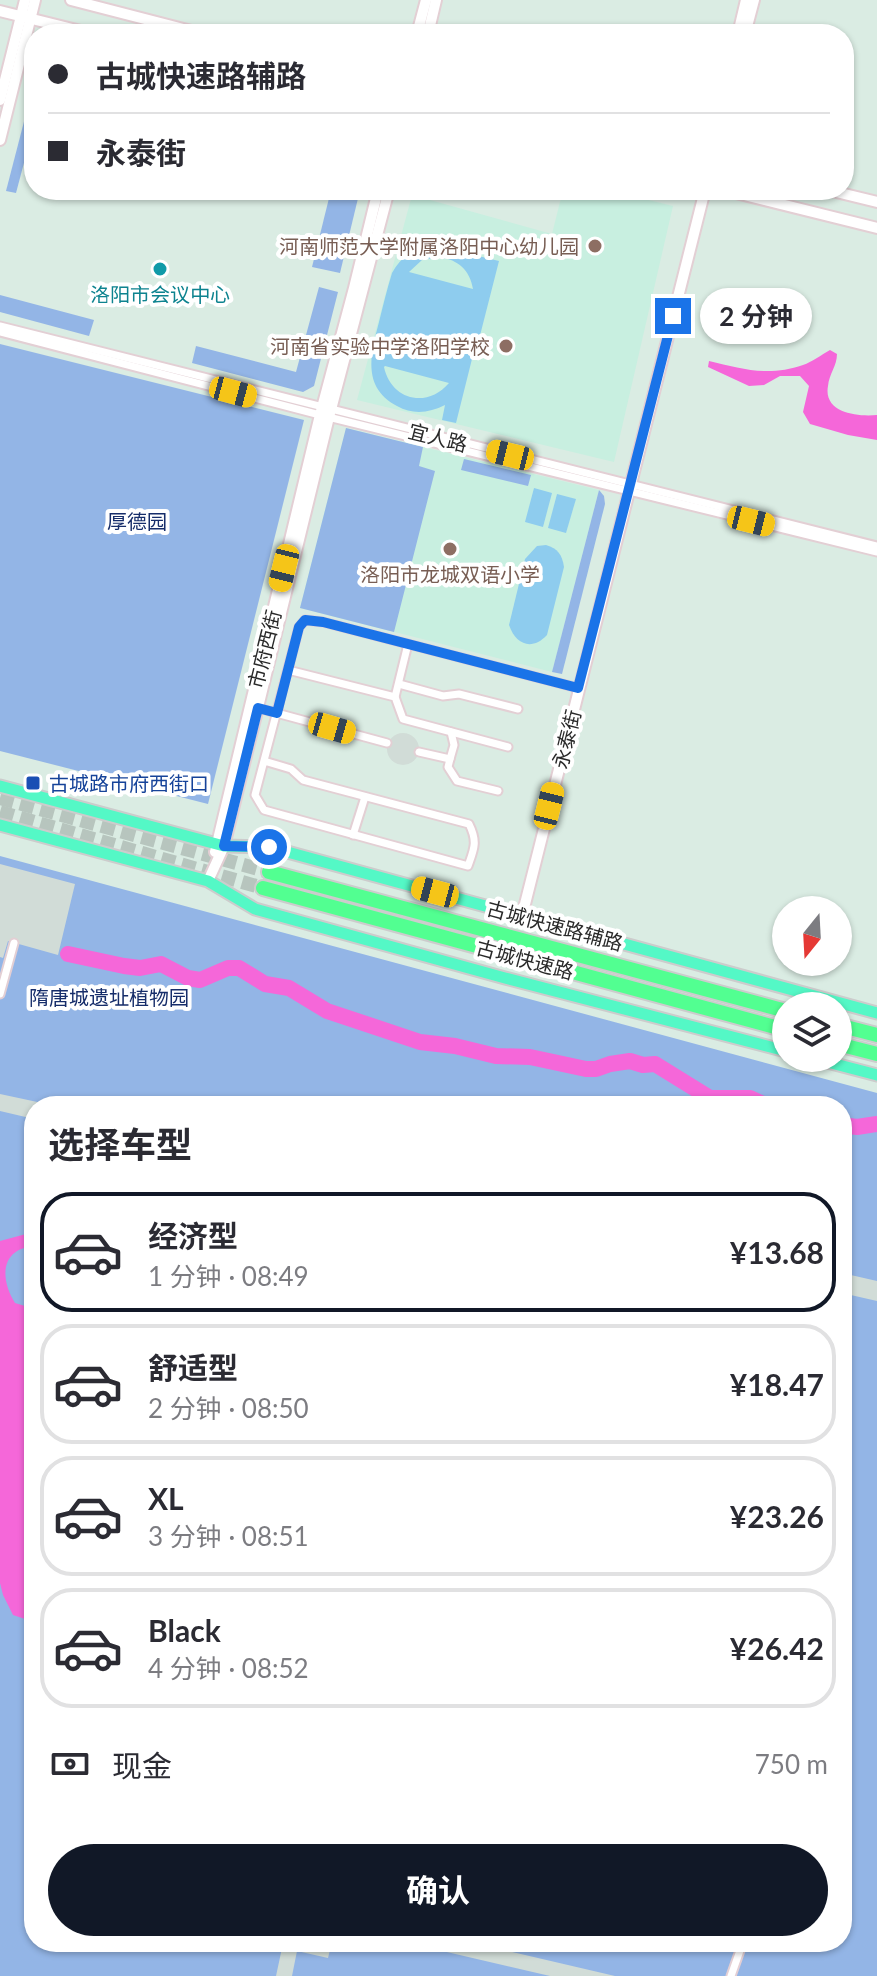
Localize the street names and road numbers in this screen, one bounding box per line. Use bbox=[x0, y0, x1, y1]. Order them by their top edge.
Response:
street label: 宜人路 bbox=[406, 418, 470, 456]
street label: 市府西街 bbox=[243, 607, 285, 691]
street label: 永泰街 bbox=[547, 707, 585, 771]
street label: 古城快速路辅路 bbox=[484, 895, 626, 955]
street label: 古城快速路 bbox=[474, 934, 576, 984]

